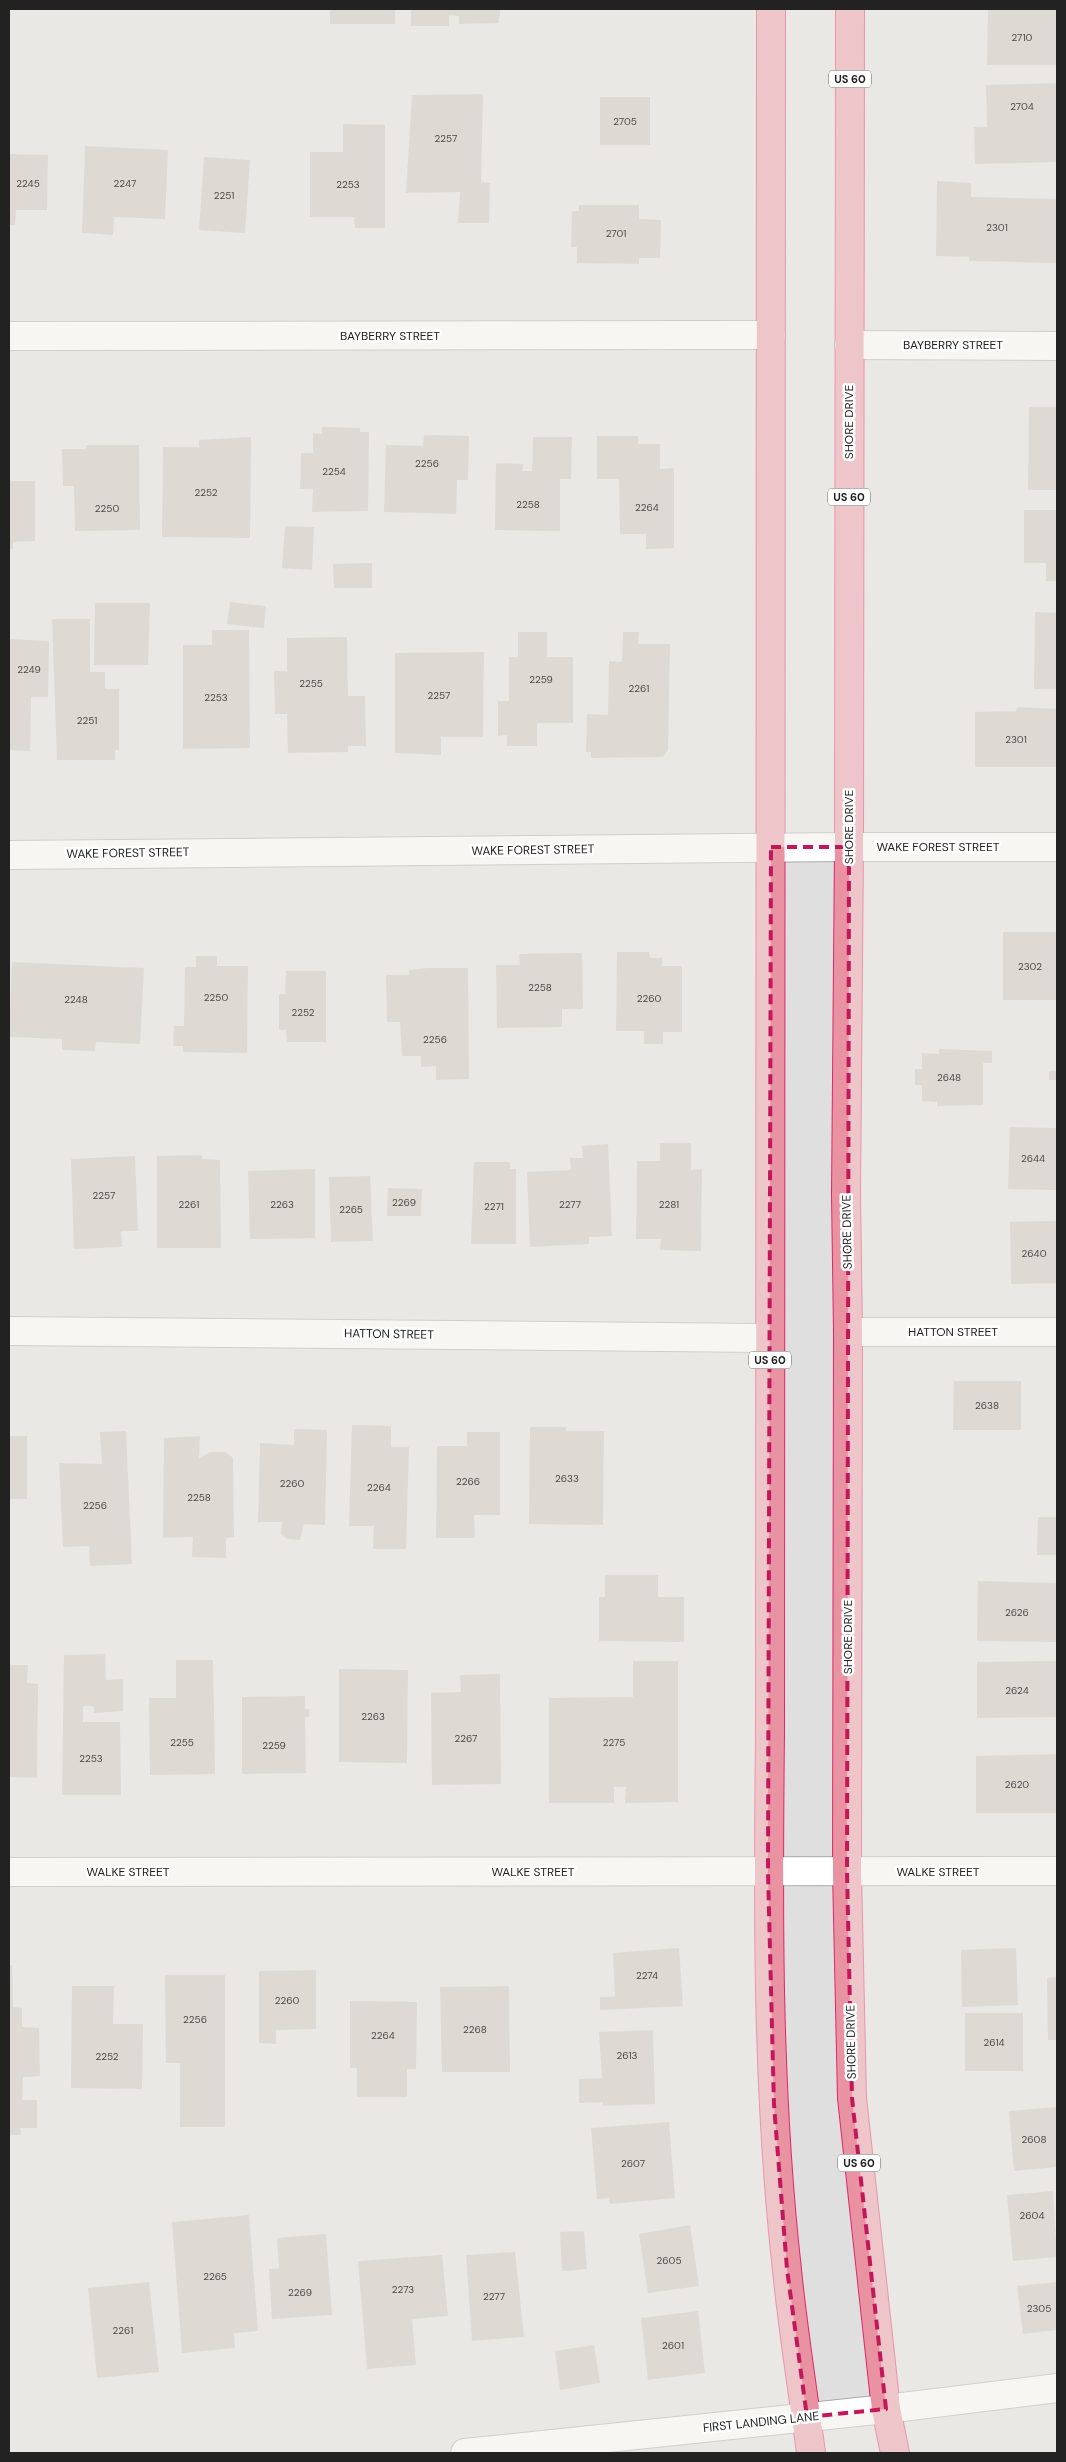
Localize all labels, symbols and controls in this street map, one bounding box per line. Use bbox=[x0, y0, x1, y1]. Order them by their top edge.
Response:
house number: 2710 bbox=[1012, 31, 1033, 44]
road number: US 60 bbox=[829, 70, 871, 88]
house number: 2704 bbox=[1010, 100, 1034, 113]
house number: 2705 bbox=[613, 115, 637, 128]
house number: 2257 bbox=[435, 132, 457, 145]
house number: 2245 bbox=[16, 177, 40, 190]
house number: 2247 bbox=[114, 177, 136, 190]
house number: 2253 bbox=[336, 178, 360, 191]
house number: 2251 bbox=[214, 189, 234, 202]
house number: 2301 bbox=[986, 221, 1008, 234]
house number: 2701 bbox=[606, 227, 626, 240]
street label: BAYBERRY STREET bbox=[340, 328, 440, 344]
street label: BAYBERRY STREET bbox=[903, 337, 1003, 353]
street label: SHORE DRIVE bbox=[841, 385, 857, 459]
house number: 2256 bbox=[415, 457, 439, 470]
house number: 2254 bbox=[322, 465, 346, 478]
house number: 2252 bbox=[194, 486, 218, 499]
road number: US 60 bbox=[828, 488, 870, 506]
house number: 2258 bbox=[516, 498, 540, 511]
house number: 2264 bbox=[635, 501, 659, 514]
house number: 2250 bbox=[95, 502, 119, 515]
house number: 2249 bbox=[17, 663, 41, 676]
house number: 2259 bbox=[529, 673, 553, 686]
house number: 2255 bbox=[299, 677, 323, 690]
house number: 2261 bbox=[629, 682, 649, 695]
house number: 2257 bbox=[428, 689, 450, 702]
house number: 2253 bbox=[204, 691, 228, 704]
house number: 2251 bbox=[77, 714, 97, 727]
house number: 2301 bbox=[1005, 733, 1027, 746]
street label: SHORE DRIVE bbox=[841, 790, 857, 864]
street label: WAKE FOREST STREET bbox=[877, 839, 1000, 855]
street label: WAKE FOREST STREET bbox=[471, 841, 595, 859]
street label: WAKE FOREST STREET bbox=[66, 844, 190, 862]
house number: 2302 bbox=[1018, 960, 1042, 973]
house number: 2258 bbox=[528, 981, 552, 994]
house number: 2250 bbox=[204, 991, 228, 1004]
house number: 2260 bbox=[637, 992, 661, 1005]
house number: 2248 bbox=[64, 993, 88, 1006]
house number: 2252 bbox=[291, 1006, 315, 1019]
house number: 2256 bbox=[423, 1033, 447, 1046]
house number: 2648 bbox=[937, 1071, 961, 1084]
house number: 2644 bbox=[1021, 1152, 1045, 1165]
house number: 2257 bbox=[93, 1189, 115, 1202]
street label: SHORE DRIVE bbox=[838, 1194, 856, 1269]
house number: 2269 bbox=[392, 1196, 416, 1209]
house number: 2261 bbox=[179, 1198, 199, 1211]
house number: 2263 bbox=[270, 1198, 294, 1211]
house number: 2277 bbox=[559, 1198, 581, 1211]
house number: 2281 bbox=[659, 1198, 679, 1211]
house number: 2271 bbox=[484, 1200, 504, 1213]
house number: 2265 bbox=[339, 1203, 363, 1216]
house number: 2640 bbox=[1022, 1247, 1047, 1260]
street label: HATTON STREET bbox=[908, 1324, 998, 1340]
street label: HATTON STREET bbox=[344, 1325, 434, 1343]
road number: US 60 bbox=[749, 1352, 791, 1368]
house number: 2638 bbox=[975, 1399, 999, 1412]
house number: 2633 bbox=[555, 1472, 579, 1485]
house number: 2266 bbox=[456, 1475, 480, 1488]
house number: 2260 bbox=[280, 1477, 304, 1490]
house number: 2264 bbox=[367, 1481, 391, 1494]
house number: 2258 bbox=[187, 1491, 211, 1504]
house number: 2256 bbox=[83, 1499, 107, 1512]
street label: SHORE DRIVE bbox=[840, 1600, 856, 1674]
house number: 2626 bbox=[1005, 1606, 1029, 1619]
house number: 2624 bbox=[1005, 1684, 1029, 1697]
house number: 2263 bbox=[361, 1710, 385, 1723]
house number: 2267 bbox=[455, 1732, 477, 1745]
house number: 2255 bbox=[170, 1736, 194, 1749]
house number: 2275 bbox=[603, 1736, 625, 1749]
house number: 2259 bbox=[262, 1739, 286, 1752]
house number: 2253 bbox=[79, 1752, 103, 1765]
house number: 2620 bbox=[1005, 1778, 1029, 1791]
street label: WALKE STREET bbox=[87, 1864, 170, 1880]
street label: WALKE STREET bbox=[492, 1864, 575, 1880]
street label: WALKE STREET bbox=[897, 1864, 980, 1880]
house number: 2274 bbox=[636, 1969, 658, 1982]
house number: 2260 bbox=[275, 1994, 299, 2007]
street label: SHORE DRIVE bbox=[842, 2004, 860, 2079]
house number: 2256 bbox=[183, 2013, 207, 2026]
house number: 2268 bbox=[463, 2023, 487, 2036]
house number: 2264 bbox=[371, 2029, 395, 2042]
house number: 2614 bbox=[983, 2036, 1005, 2049]
house number: 2613 bbox=[616, 2049, 638, 2062]
house number: 2252 bbox=[95, 2050, 119, 2063]
house number: 2608 bbox=[1022, 2133, 1046, 2146]
road number: US 60 bbox=[838, 2154, 880, 2172]
house number: 2607 bbox=[621, 2157, 645, 2170]
house number: 2604 bbox=[1020, 2209, 1044, 2222]
house number: 2605 bbox=[657, 2254, 681, 2267]
house number: 2265 bbox=[203, 2270, 227, 2283]
house number: 2273 bbox=[392, 2283, 414, 2296]
house number: 2269 bbox=[288, 2286, 312, 2299]
house number: 2277 bbox=[483, 2290, 505, 2303]
house number: 2305 bbox=[1027, 2302, 1051, 2315]
house number: 2261 bbox=[113, 2324, 133, 2337]
house number: 2601 bbox=[662, 2339, 684, 2352]
street label: FIRST LANDING LANE bbox=[702, 2408, 820, 2436]

